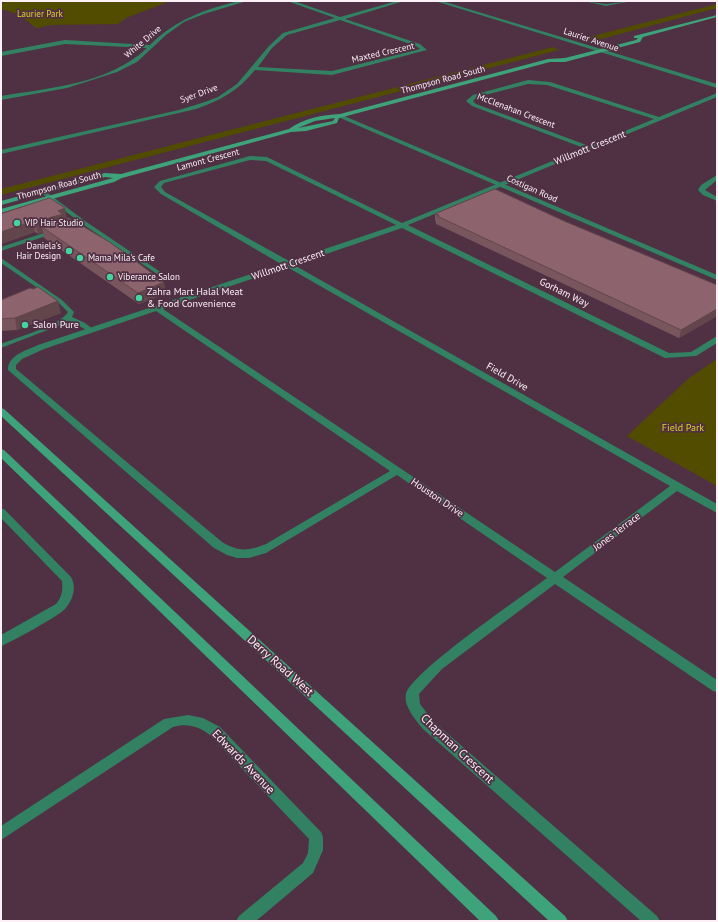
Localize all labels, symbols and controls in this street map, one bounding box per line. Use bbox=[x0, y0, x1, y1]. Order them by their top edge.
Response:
park label: Laurier Park bbox=[17, 9, 63, 19]
street label: White Drive bbox=[122, 23, 164, 61]
street label: Laurier Avenue bbox=[562, 26, 620, 54]
street label: Maxted Crescent bbox=[351, 41, 415, 65]
street label: Thompson Road South bbox=[400, 64, 486, 96]
street label: Syer Drive bbox=[179, 82, 219, 106]
street label: McClenahan Crescent bbox=[476, 91, 556, 131]
street label: Willmott Crescent bbox=[552, 128, 628, 168]
street label: Lamont Crescent bbox=[176, 146, 240, 174]
street label: Thompson Road South bbox=[16, 170, 102, 202]
street label: Costigan Road bbox=[505, 173, 559, 205]
marker: VIP Hair Studio bbox=[12, 218, 22, 228]
place label: VIP Hair Studio bbox=[25, 218, 83, 228]
place label: Daniela's Hair Design bbox=[16, 241, 61, 262]
marker: Daniela's Hair Design bbox=[64, 246, 74, 256]
street label: Willmott Crescent bbox=[250, 247, 326, 283]
marker: Mama Mila's Cafe bbox=[75, 253, 85, 263]
place label: Mama Mila's Cafe bbox=[88, 253, 155, 263]
marker: Viberance Salon bbox=[105, 272, 115, 282]
place label: Viberance Salon bbox=[118, 272, 180, 282]
street label: Gorham Way bbox=[537, 276, 591, 310]
place label: Zahra Mart Halal Meat & Food Convenience bbox=[147, 286, 243, 310]
marker: Zahra Mart Halal Meat & Food Convenience bbox=[134, 293, 144, 303]
place label: Salon Pure bbox=[33, 319, 79, 331]
marker: Salon Pure bbox=[20, 320, 30, 330]
street label: Field Drive bbox=[484, 360, 530, 394]
park label: Field Park bbox=[662, 422, 704, 434]
street label: Houston Drive bbox=[408, 476, 466, 520]
street label: Jones Terrace bbox=[591, 510, 643, 554]
street label: Derry Road West bbox=[244, 632, 316, 700]
street label: Chapman Crescent bbox=[417, 711, 497, 787]
street label: Edwards Avenue bbox=[209, 727, 277, 797]

